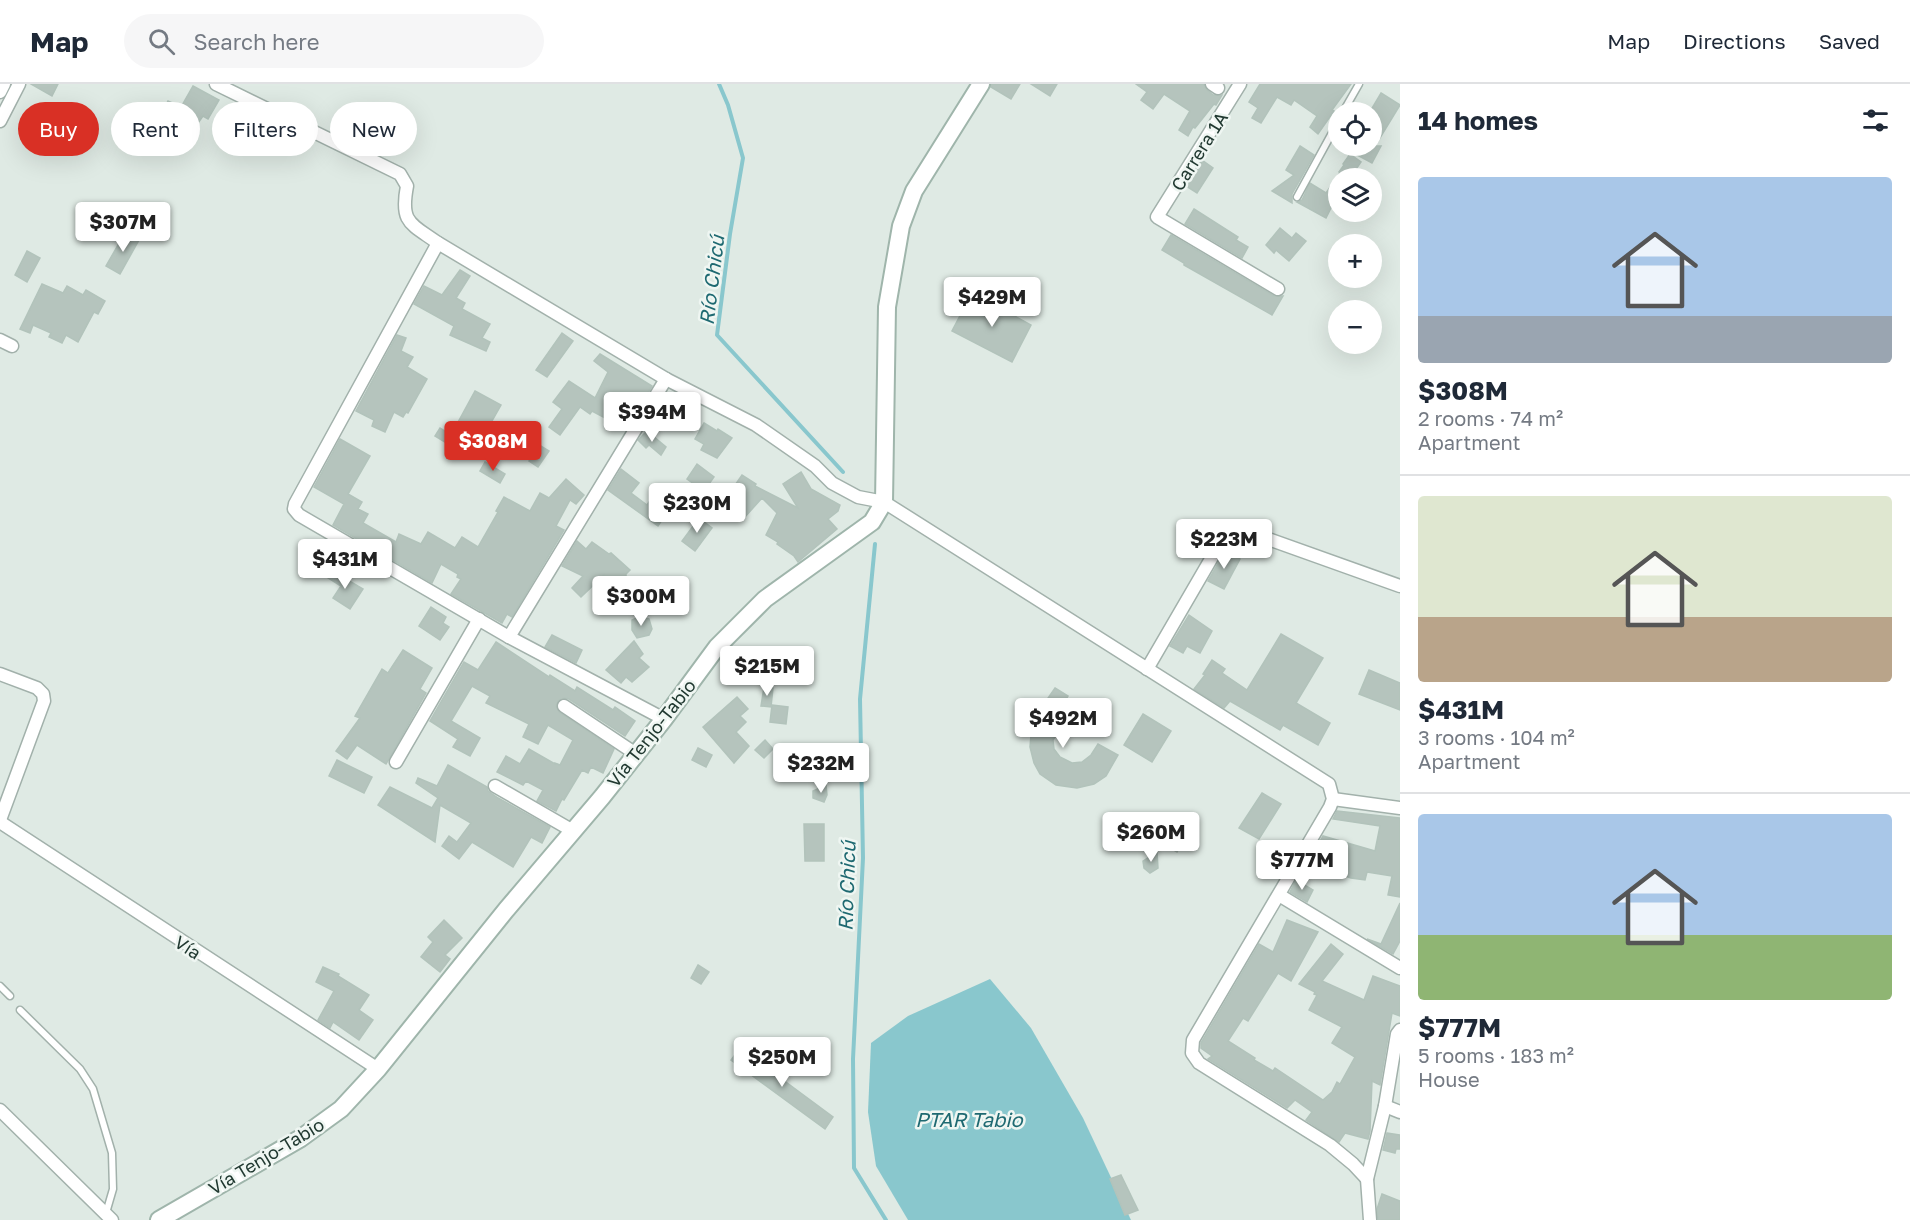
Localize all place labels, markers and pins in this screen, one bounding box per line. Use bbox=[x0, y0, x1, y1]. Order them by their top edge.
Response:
pin: $307M bbox=[81, 202, 165, 253]
pin: $429M bbox=[950, 277, 1034, 328]
pin: $394M bbox=[610, 392, 694, 443]
pin: $308M bbox=[451, 421, 535, 472]
pin: $230M bbox=[655, 483, 739, 534]
pin: $223M bbox=[1182, 519, 1266, 570]
pin: $431M bbox=[303, 539, 387, 590]
pin: $300M bbox=[599, 576, 683, 627]
pin: $215M bbox=[725, 646, 809, 697]
pin: $492M bbox=[1021, 698, 1105, 749]
pin: $232M bbox=[779, 743, 863, 794]
pin: $260M bbox=[1109, 812, 1193, 863]
pin: $777M bbox=[1260, 840, 1344, 891]
pin: $250M bbox=[740, 1037, 824, 1088]

